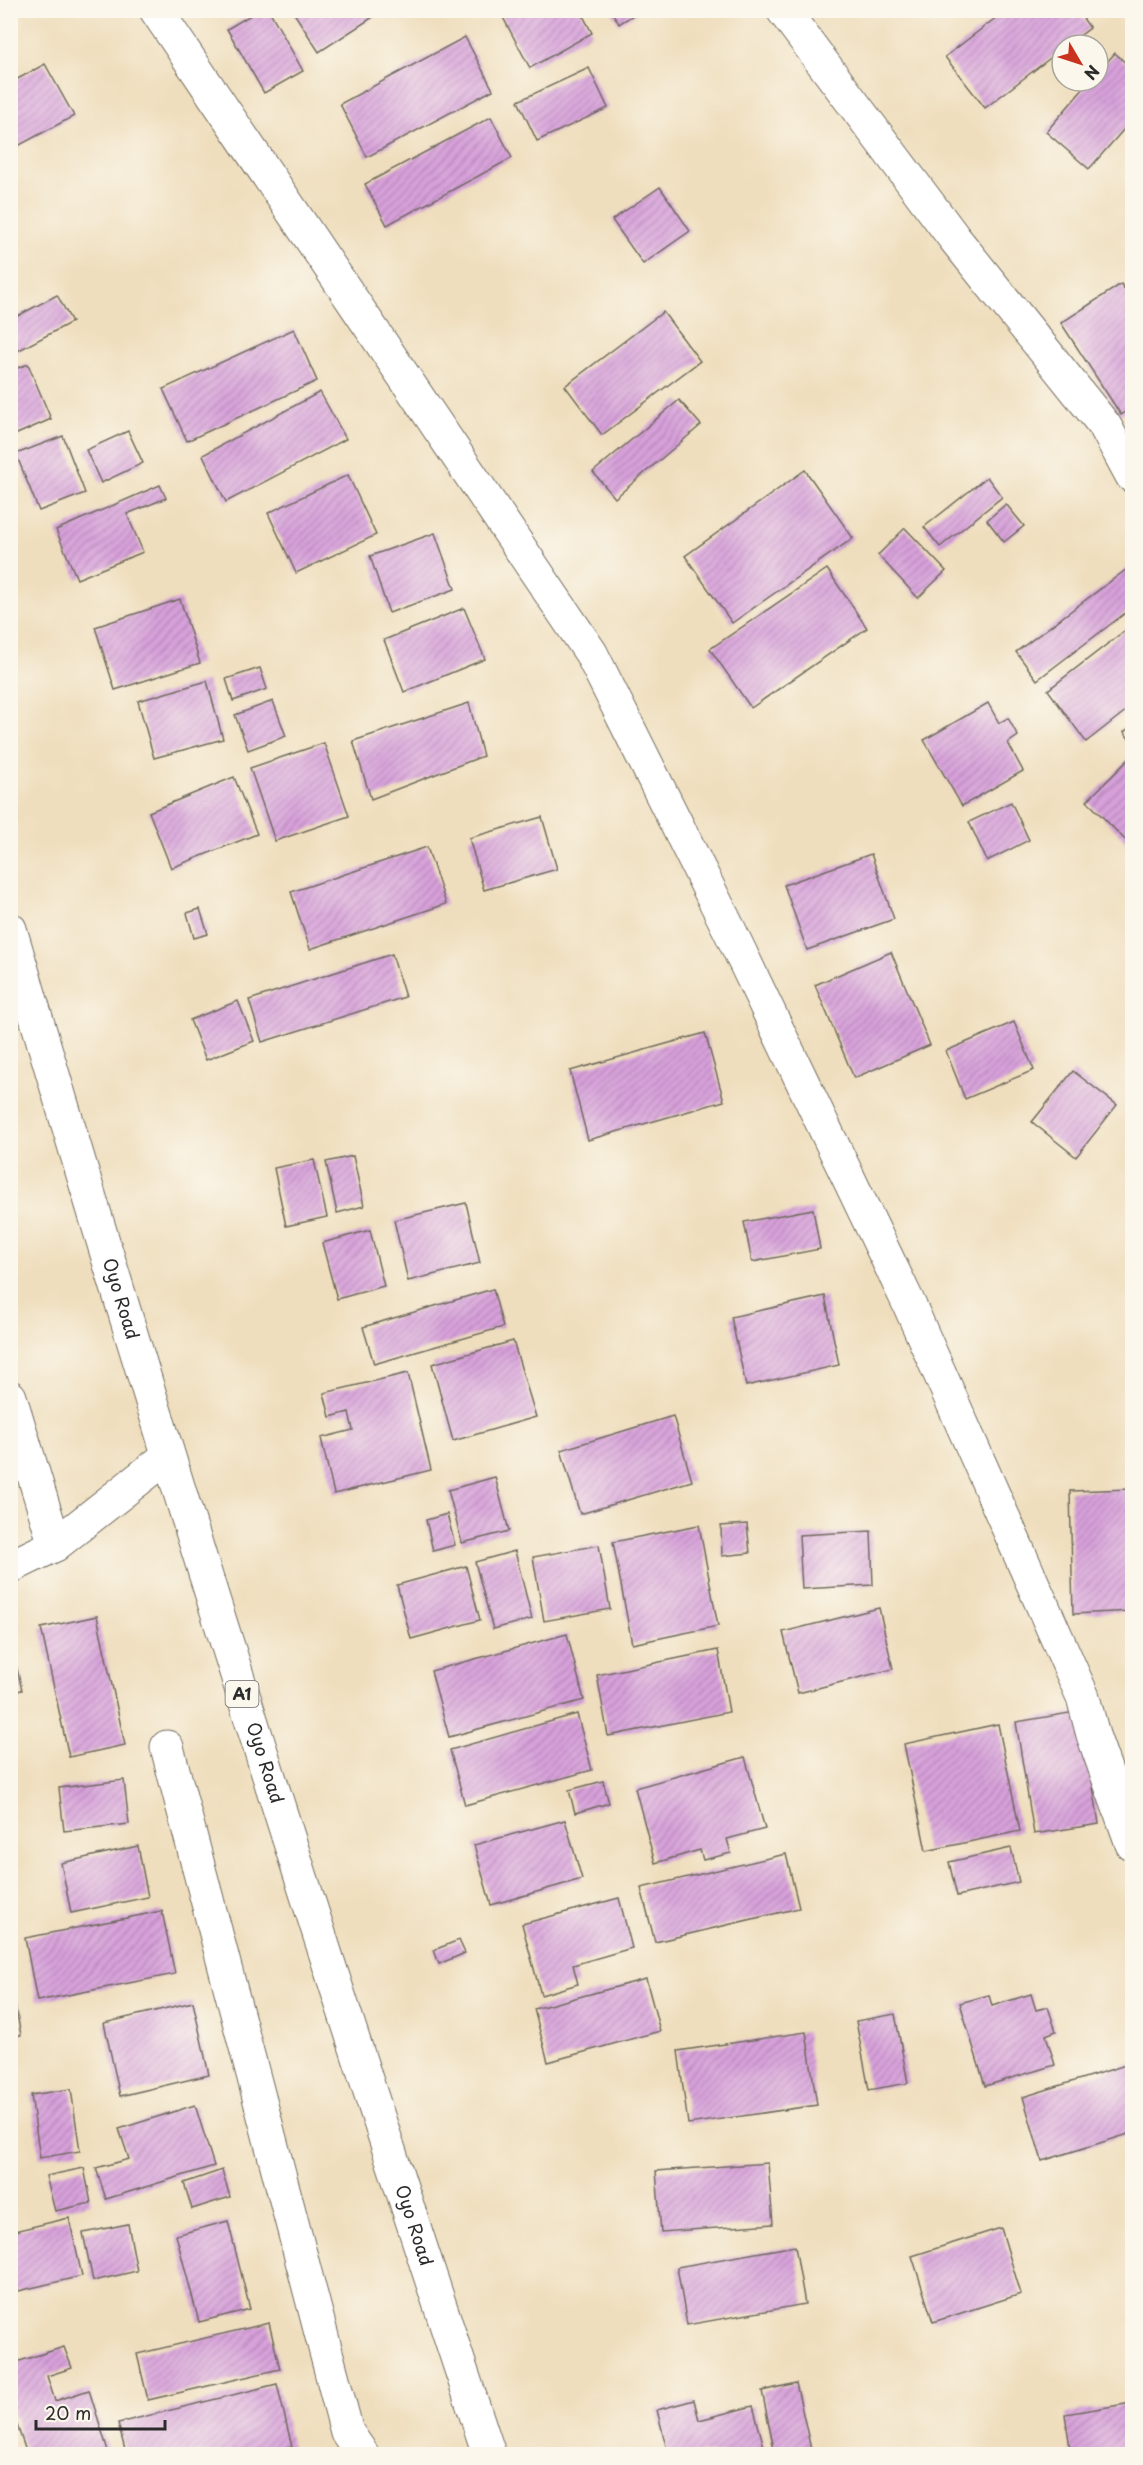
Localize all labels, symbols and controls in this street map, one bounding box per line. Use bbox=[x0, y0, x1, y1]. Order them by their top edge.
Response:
north arrow bbox=[1050, 33, 1110, 93]
text: N bbox=[1079, 61, 1106, 86]
street label: Oyo Road bbox=[97, 1254, 147, 1342]
road number: A1 bbox=[226, 1681, 258, 1707]
street label: Oyo Road bbox=[241, 1718, 292, 1807]
street label: Oyo Road bbox=[389, 2181, 441, 2269]
scale bar bbox=[36, 2393, 165, 2431]
text: 20 m bbox=[45, 2399, 91, 2426]

